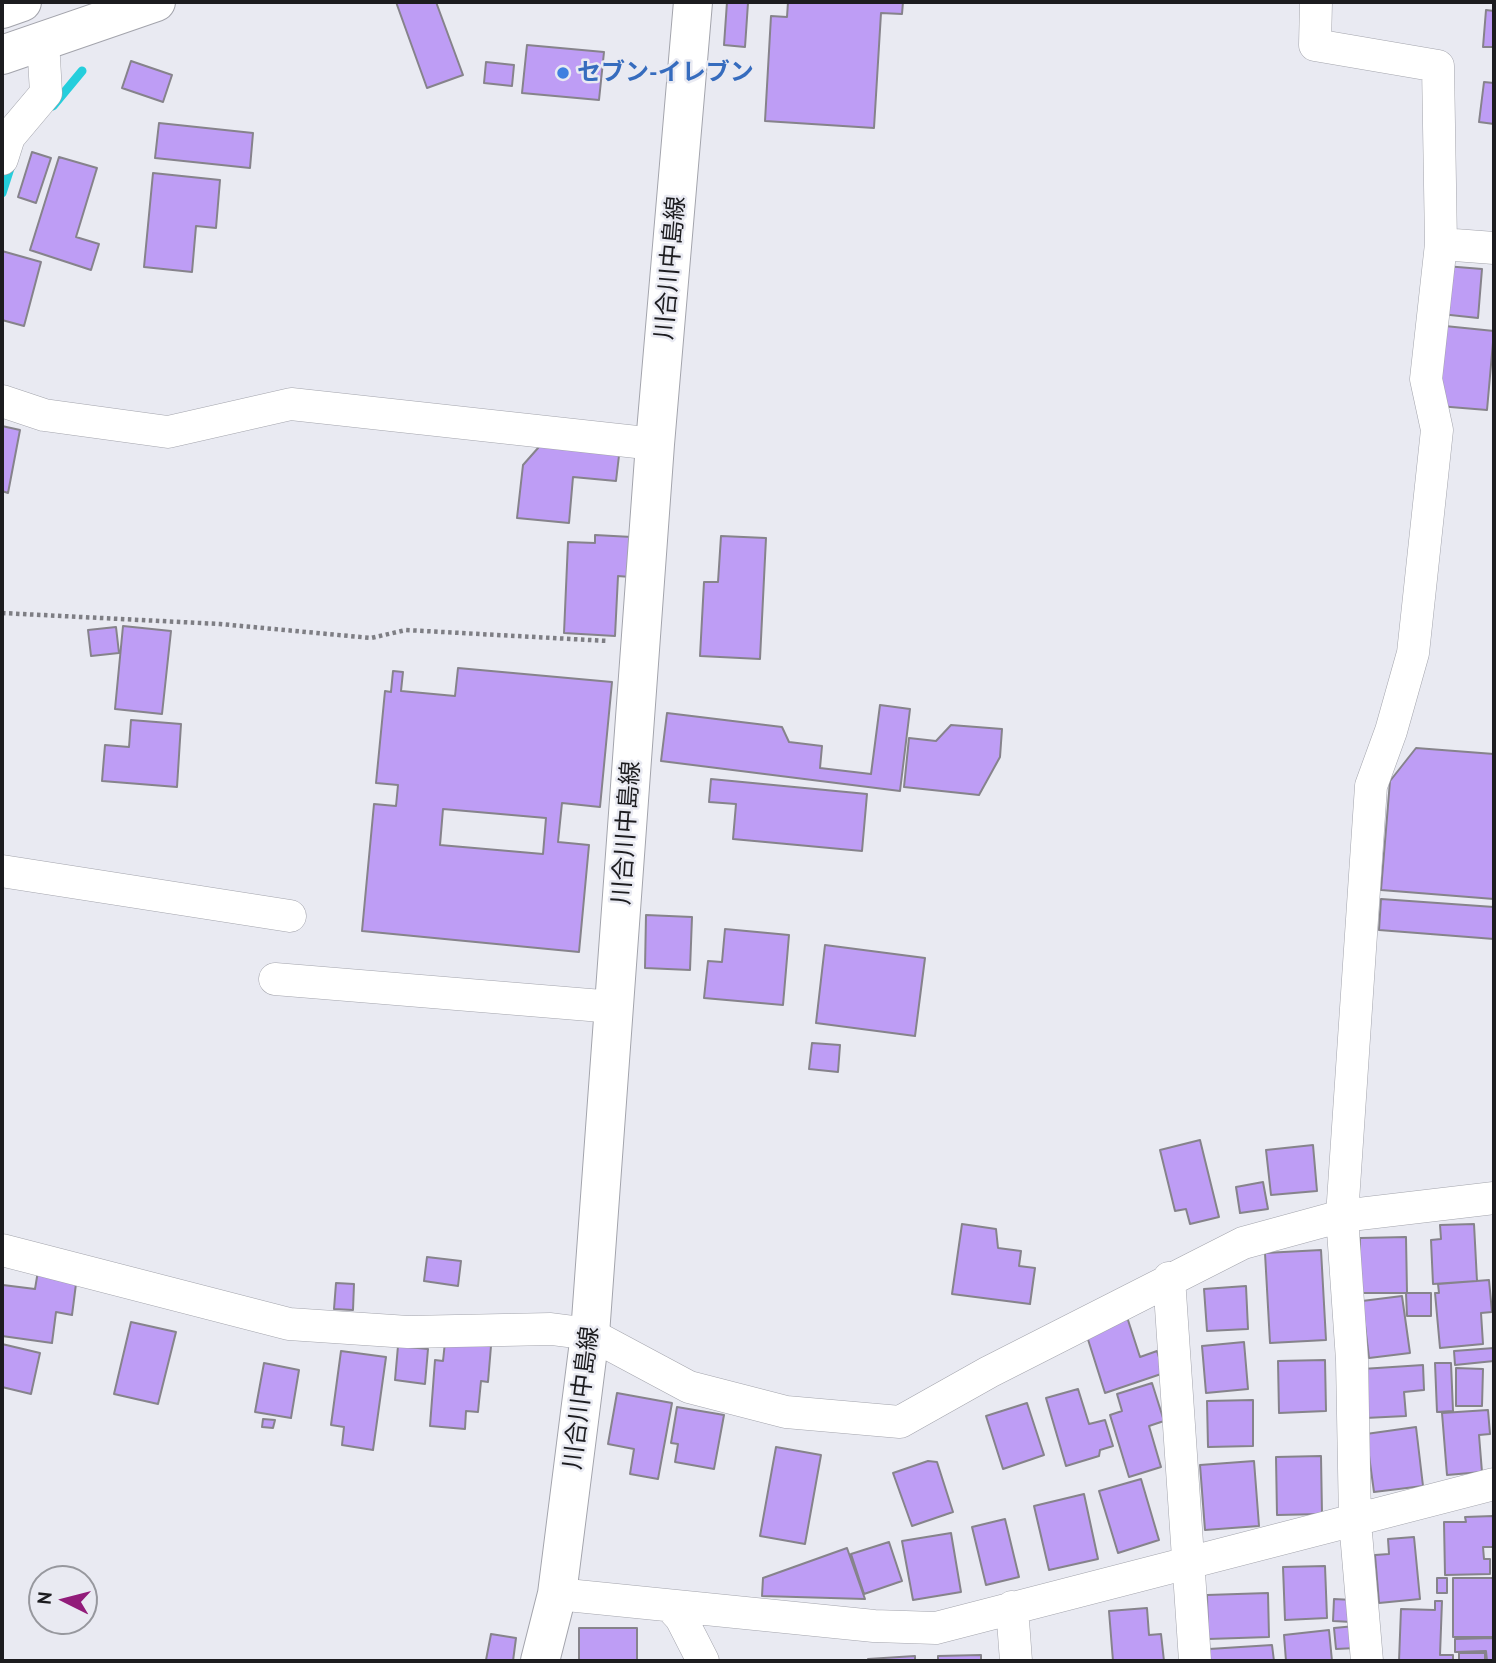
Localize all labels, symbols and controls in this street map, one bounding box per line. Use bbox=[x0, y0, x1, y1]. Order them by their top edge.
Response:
place label: セブン-イレブン bbox=[577, 59, 754, 87]
marker: セブン-イレブン bbox=[555, 65, 571, 81]
street label: 川合川中島線 bbox=[650, 195, 692, 341]
street label: 川合川中島線 bbox=[608, 760, 646, 906]
street label: 川合川中島線 bbox=[559, 1325, 605, 1471]
north arrow bbox=[28, 1565, 98, 1635]
text: N bbox=[32, 1591, 57, 1605]

